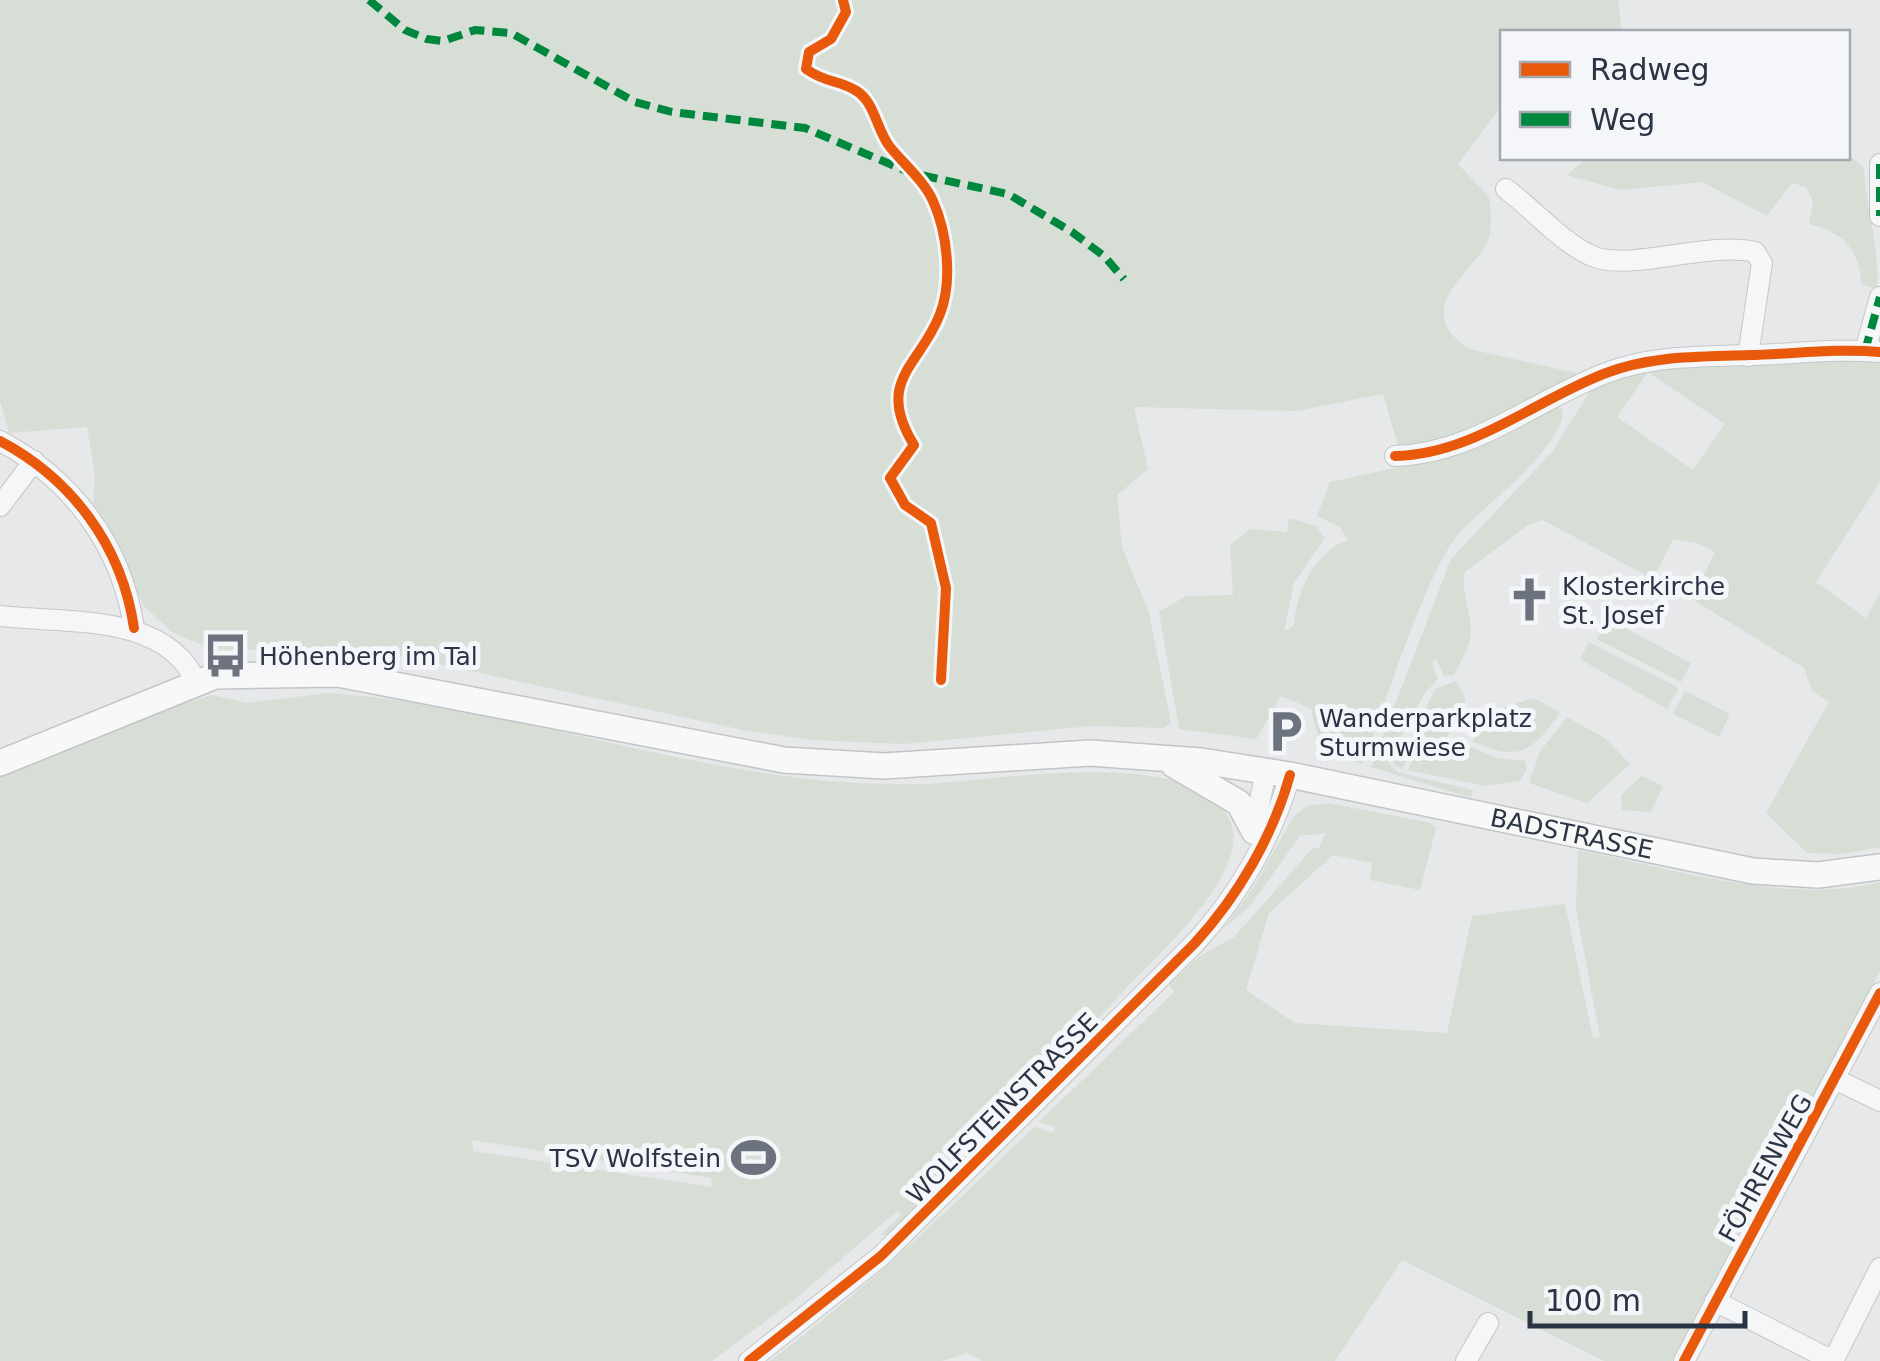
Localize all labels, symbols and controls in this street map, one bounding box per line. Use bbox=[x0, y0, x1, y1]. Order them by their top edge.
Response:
legend bbox=[1500, 30, 1850, 160]
text: Radweg bbox=[1590, 52, 1710, 87]
text: Weg bbox=[1590, 102, 1655, 137]
place label: Klosterkirche St. Josef bbox=[1562, 572, 1725, 630]
church icon: Klosterkirche St. Josef bbox=[1505, 576, 1553, 624]
bus stop icon: Höhenberg im Tal bbox=[202, 632, 250, 680]
place label: Höhenberg im Tal bbox=[259, 642, 478, 671]
place label: Wanderparkplatz Sturmwiese bbox=[1319, 704, 1532, 762]
parking icon: Wanderparkplatz Sturmwiese bbox=[1262, 708, 1310, 756]
street label: BADSTRASSE bbox=[1488, 803, 1656, 865]
street label: WOLFSTEINSTRASSE bbox=[901, 1007, 1104, 1210]
street label: FÖHRENWEG bbox=[1713, 1089, 1818, 1247]
sports icon: TSV Wolfstein bbox=[730, 1134, 778, 1182]
place label: TSV Wolfstein bbox=[549, 1144, 721, 1173]
scale bar bbox=[1530, 1266, 1745, 1328]
text: 100 m bbox=[1545, 1283, 1641, 1318]

